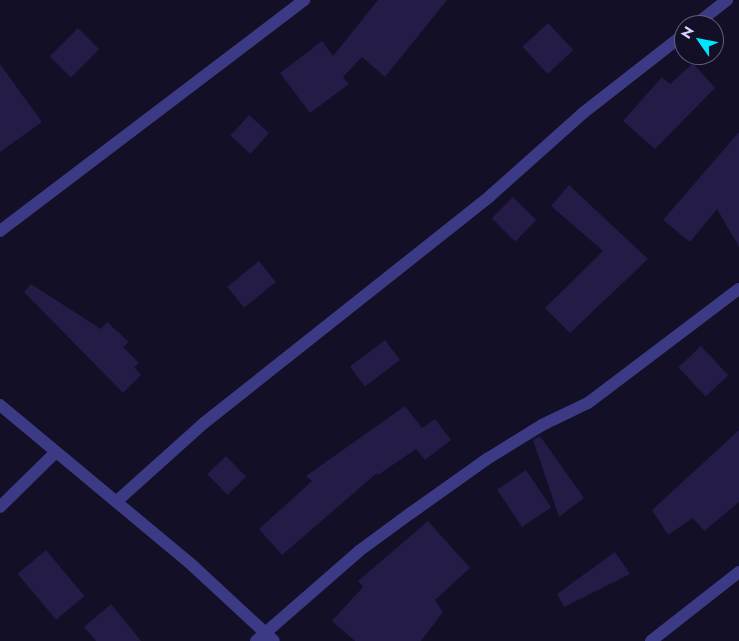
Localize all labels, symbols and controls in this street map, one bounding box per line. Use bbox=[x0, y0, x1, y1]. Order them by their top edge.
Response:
north arrow bbox=[674, 15, 724, 65]
text: N bbox=[676, 22, 699, 42]

